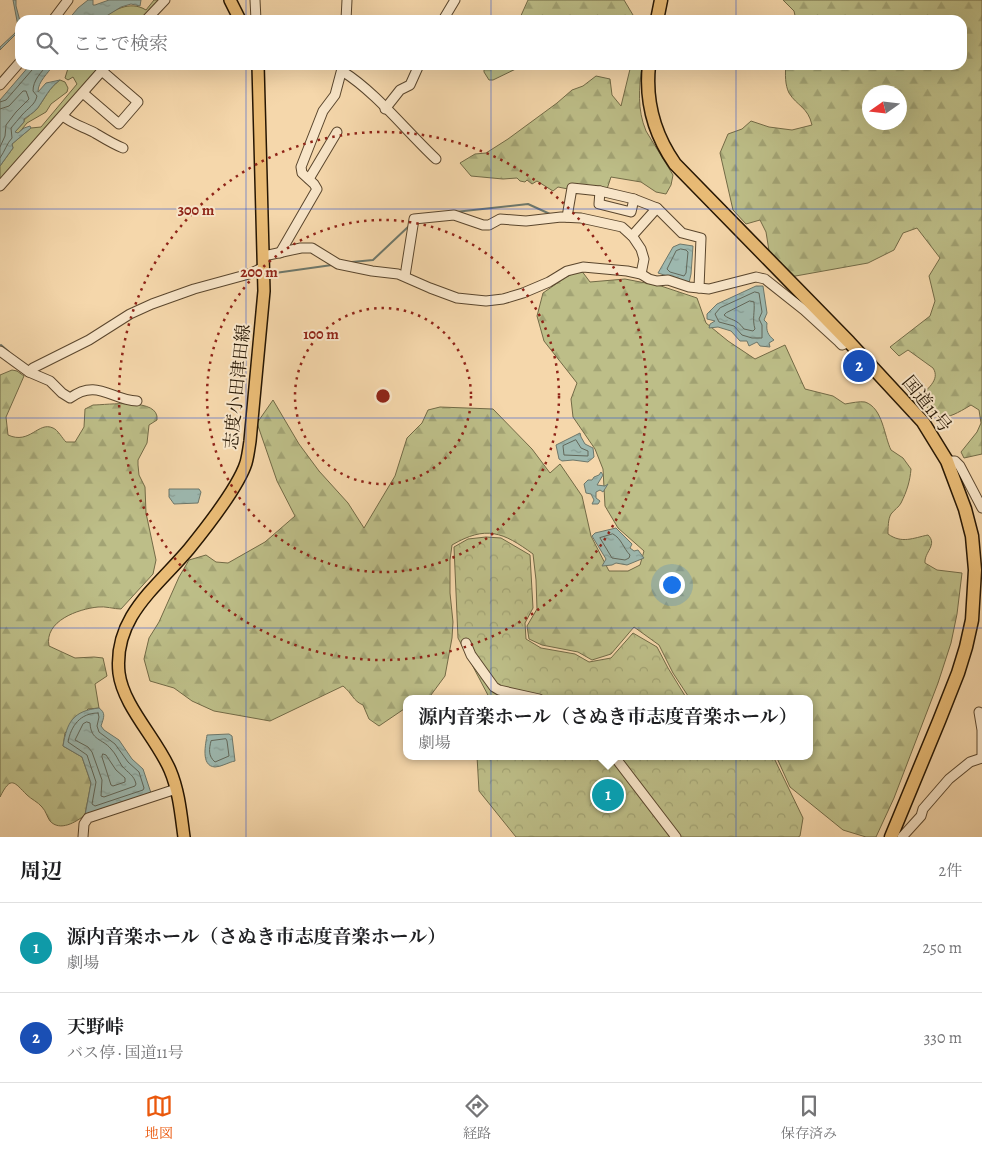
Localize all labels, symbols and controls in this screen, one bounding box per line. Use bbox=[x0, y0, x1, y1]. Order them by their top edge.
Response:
search box bbox=[15, 15, 967, 70]
icon: search bbox=[33, 29, 61, 57]
text: ここで検索 bbox=[73, 31, 168, 57]
north arrow bbox=[862, 85, 907, 130]
text: 300 m bbox=[178, 200, 215, 220]
text: 200 m bbox=[240, 262, 278, 282]
street label: 志度小田津田線 bbox=[218, 323, 256, 451]
text: 100 m bbox=[303, 324, 339, 344]
pin: 2 bbox=[843, 347, 875, 385]
street label: 国道11号 bbox=[897, 371, 957, 437]
centre of rings bbox=[374, 387, 392, 405]
your location bbox=[659, 572, 685, 598]
popup bbox=[403, 695, 813, 760]
text: 源内音楽ホール（さぬき市志度音楽ホール） bbox=[418, 704, 798, 730]
text: 劇場 bbox=[418, 732, 450, 754]
pin: 1 bbox=[592, 776, 624, 814]
text: 周辺 bbox=[20, 857, 62, 885]
text: 2件 bbox=[938, 860, 962, 882]
text: 源内音楽ホール（さぬき市志度音楽ホール） bbox=[67, 924, 446, 950]
text: 1 bbox=[33, 937, 39, 959]
text: 250 m bbox=[923, 937, 962, 959]
text: 劇場 bbox=[67, 952, 99, 974]
text: 天野峠 bbox=[67, 1014, 124, 1040]
text: 2 bbox=[32, 1027, 40, 1049]
text: 330 m bbox=[924, 1027, 962, 1049]
text: バス停 · 国道11号 bbox=[67, 1042, 183, 1064]
tab: 地図 bbox=[145, 1092, 173, 1143]
tab: 経路 bbox=[463, 1092, 491, 1143]
tab: 保存済み bbox=[781, 1092, 837, 1143]

